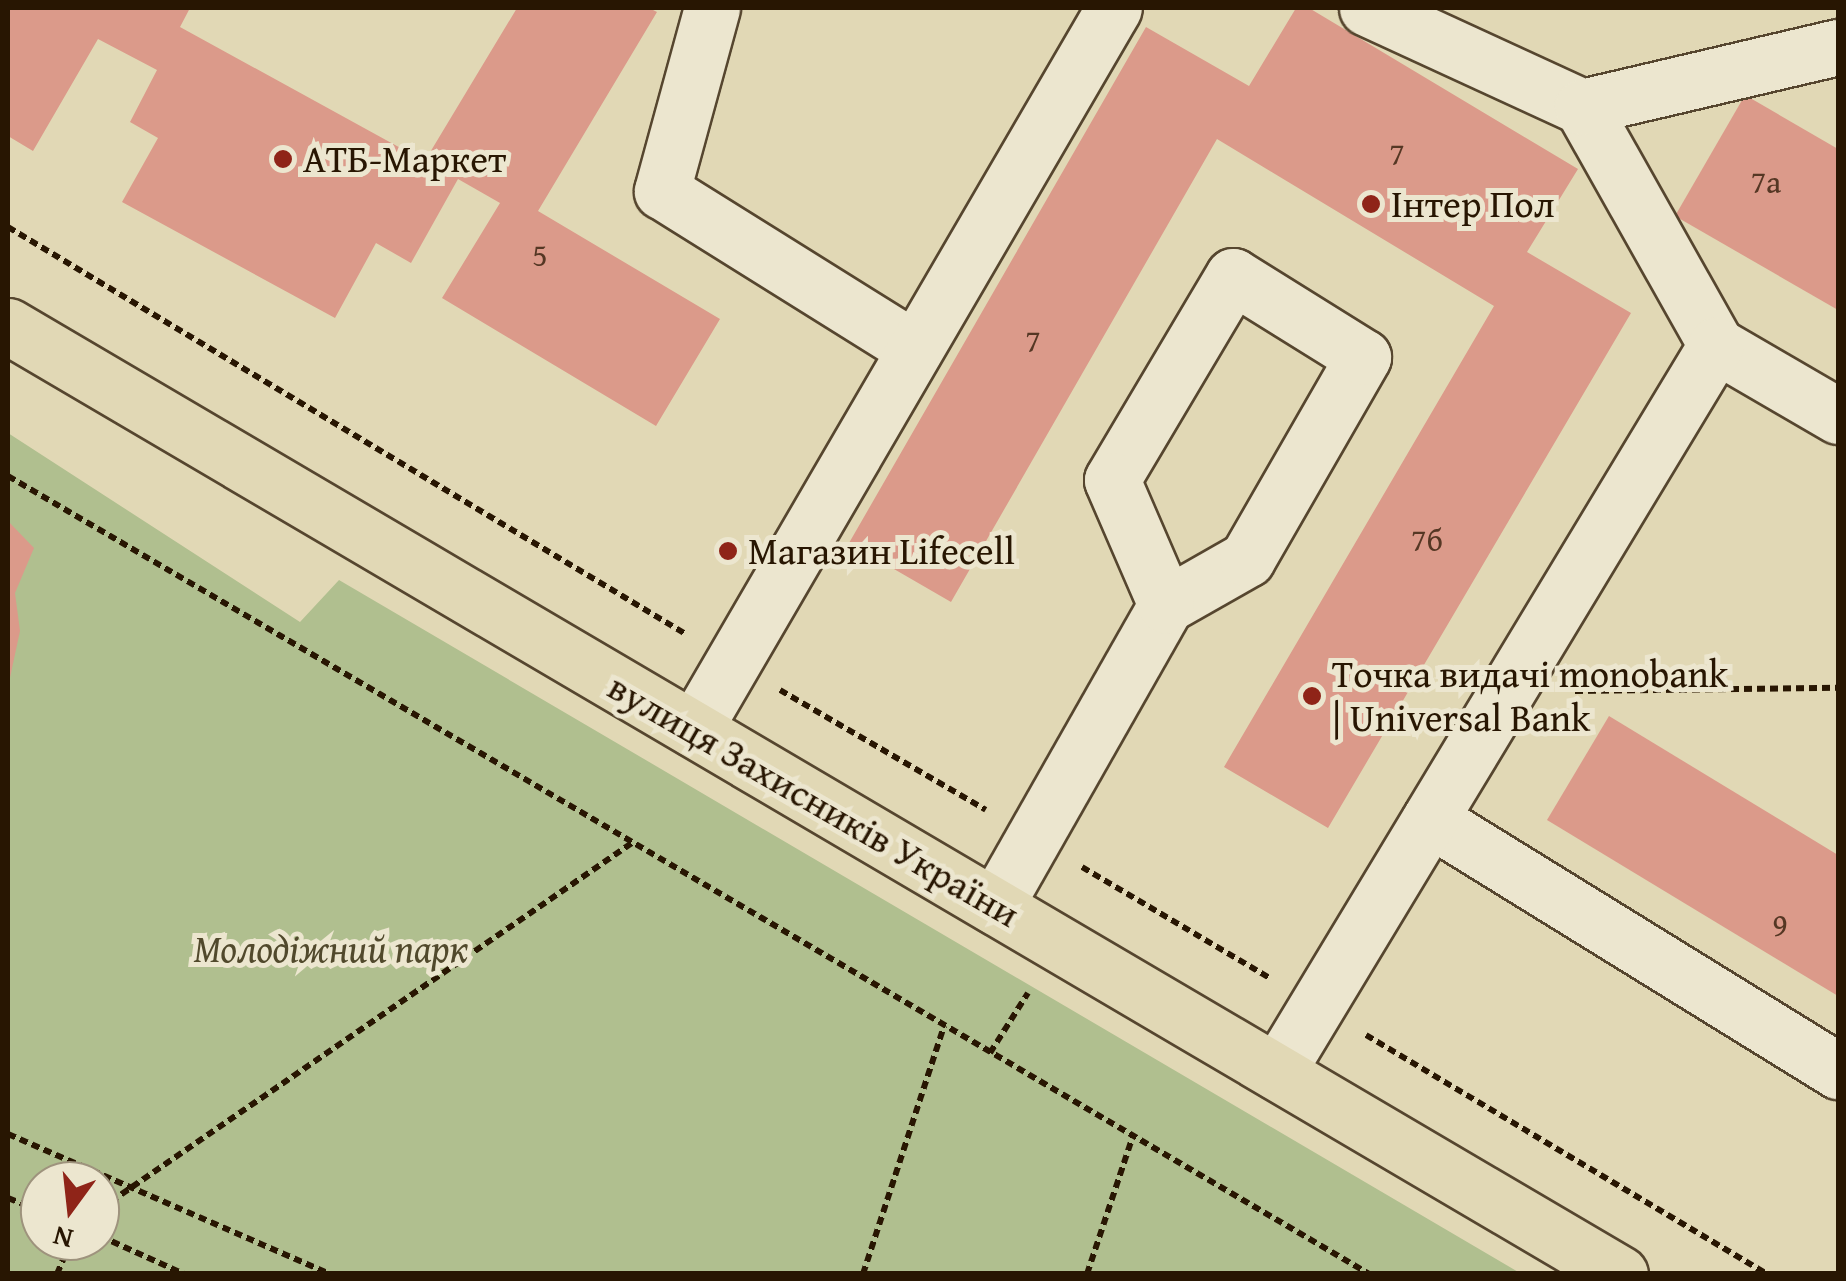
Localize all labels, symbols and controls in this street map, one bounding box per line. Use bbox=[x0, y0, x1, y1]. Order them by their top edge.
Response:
house number: 7 bbox=[1389, 135, 1405, 173]
place label: АТБ-Маркет bbox=[303, 136, 506, 182]
marker: АТБ-Маркет bbox=[272, 148, 294, 170]
house number: 7а bbox=[1751, 163, 1781, 201]
place label: Інтер Пол bbox=[1391, 181, 1555, 227]
marker: Інтер Пол bbox=[1360, 193, 1382, 215]
house number: 5 bbox=[532, 236, 548, 274]
house number: 7 bbox=[1025, 322, 1041, 360]
house number: 7б bbox=[1411, 521, 1443, 559]
place label: Магазин Lifecell bbox=[748, 528, 1015, 574]
marker: Магазин Lifecell bbox=[717, 540, 739, 562]
place label: Точка видачі monobank | Universal Bank bbox=[1332, 651, 1728, 741]
street label: вулиця Захисників України bbox=[600, 663, 1028, 937]
marker: Точка видачі monobank | Universal Bank bbox=[1301, 685, 1323, 707]
house number: 9 bbox=[1772, 906, 1788, 944]
park label: Молодіжний парк bbox=[194, 926, 468, 972]
north arrow bbox=[20, 1161, 120, 1261]
text: N bbox=[48, 1216, 77, 1261]

